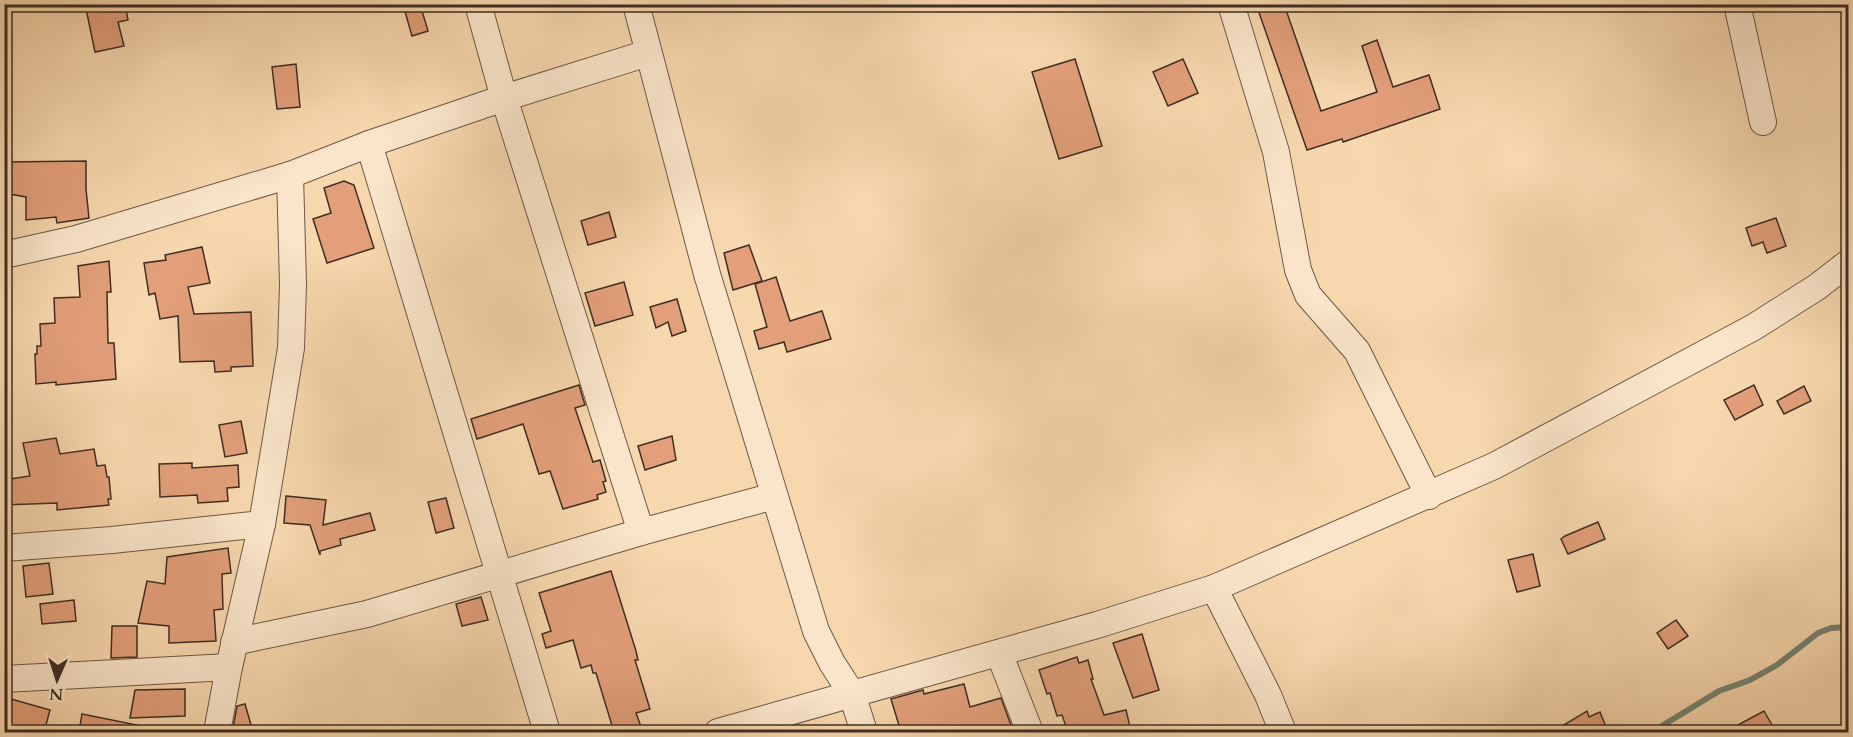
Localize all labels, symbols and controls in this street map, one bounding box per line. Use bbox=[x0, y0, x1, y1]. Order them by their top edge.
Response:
north arrow bbox=[27, 650, 87, 710]
text: N bbox=[49, 683, 64, 705]

